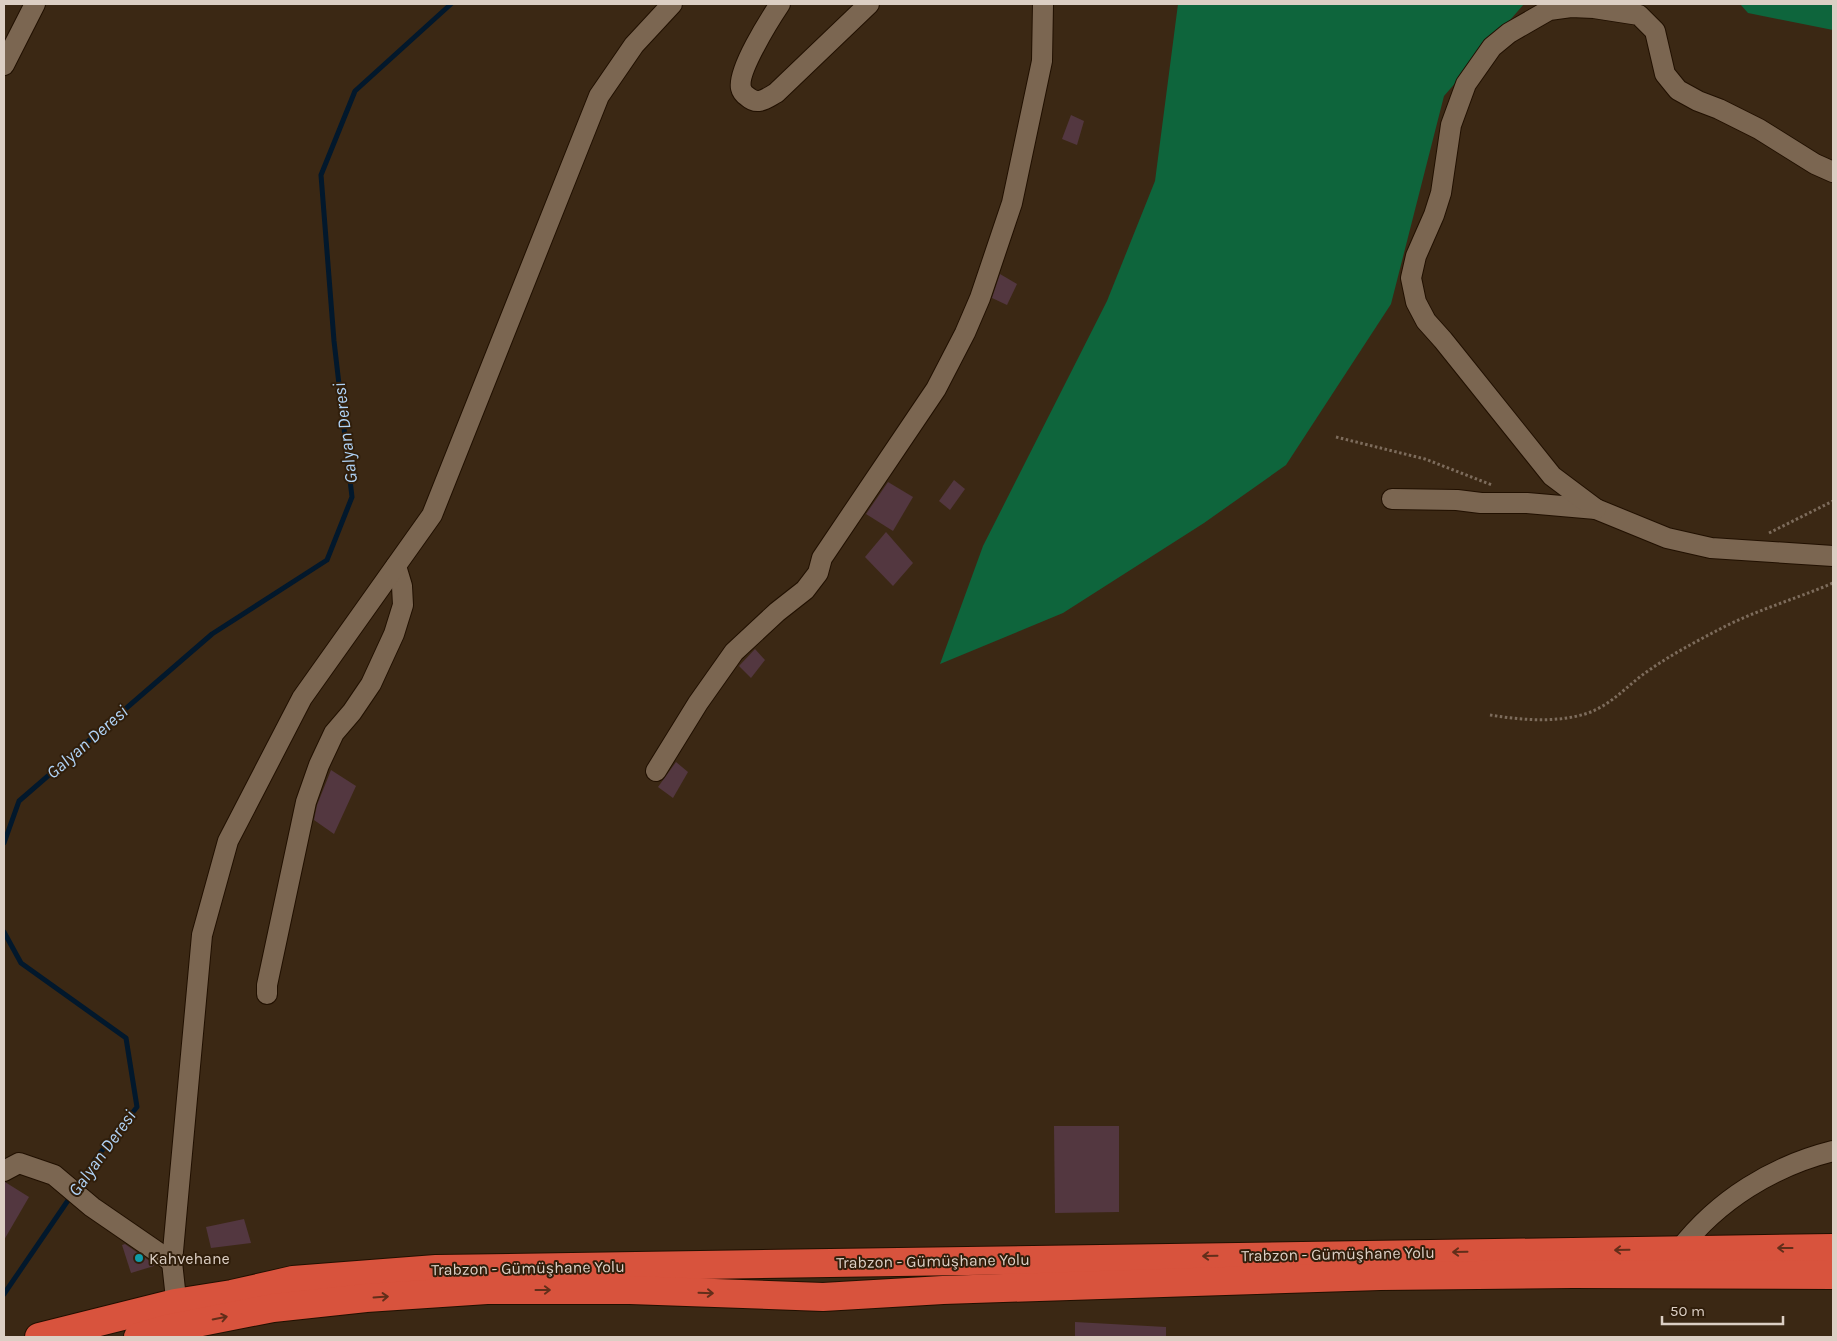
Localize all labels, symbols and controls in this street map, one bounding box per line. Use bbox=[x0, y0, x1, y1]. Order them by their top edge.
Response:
water label: Galyan Deresi bbox=[328, 381, 362, 485]
water label: Galyan Deresi bbox=[41, 700, 133, 784]
water label: Galyan Deresi bbox=[63, 1105, 141, 1201]
street label: Trabzon - Gümüşhane Yolu bbox=[1241, 1243, 1435, 1265]
one-way arrow bbox=[1777, 1243, 1793, 1253]
one-way arrow bbox=[1614, 1245, 1630, 1255]
one-way arrow bbox=[1452, 1247, 1468, 1257]
place label: Kahvehane bbox=[149, 1249, 230, 1268]
street label: Trabzon - Gümüşhane Yolu bbox=[836, 1250, 1030, 1272]
marker: Kahvehane bbox=[133, 1252, 145, 1264]
one-way arrow bbox=[1202, 1252, 1218, 1261]
street label: Trabzon - Gümüşhane Yolu bbox=[431, 1257, 625, 1279]
one-way arrow bbox=[534, 1285, 551, 1295]
one-way arrow bbox=[697, 1288, 713, 1297]
one-way arrow bbox=[373, 1292, 389, 1301]
scale bar bbox=[1662, 1294, 1783, 1326]
text: 50 m bbox=[1670, 1302, 1705, 1320]
one-way arrow bbox=[212, 1313, 228, 1323]

